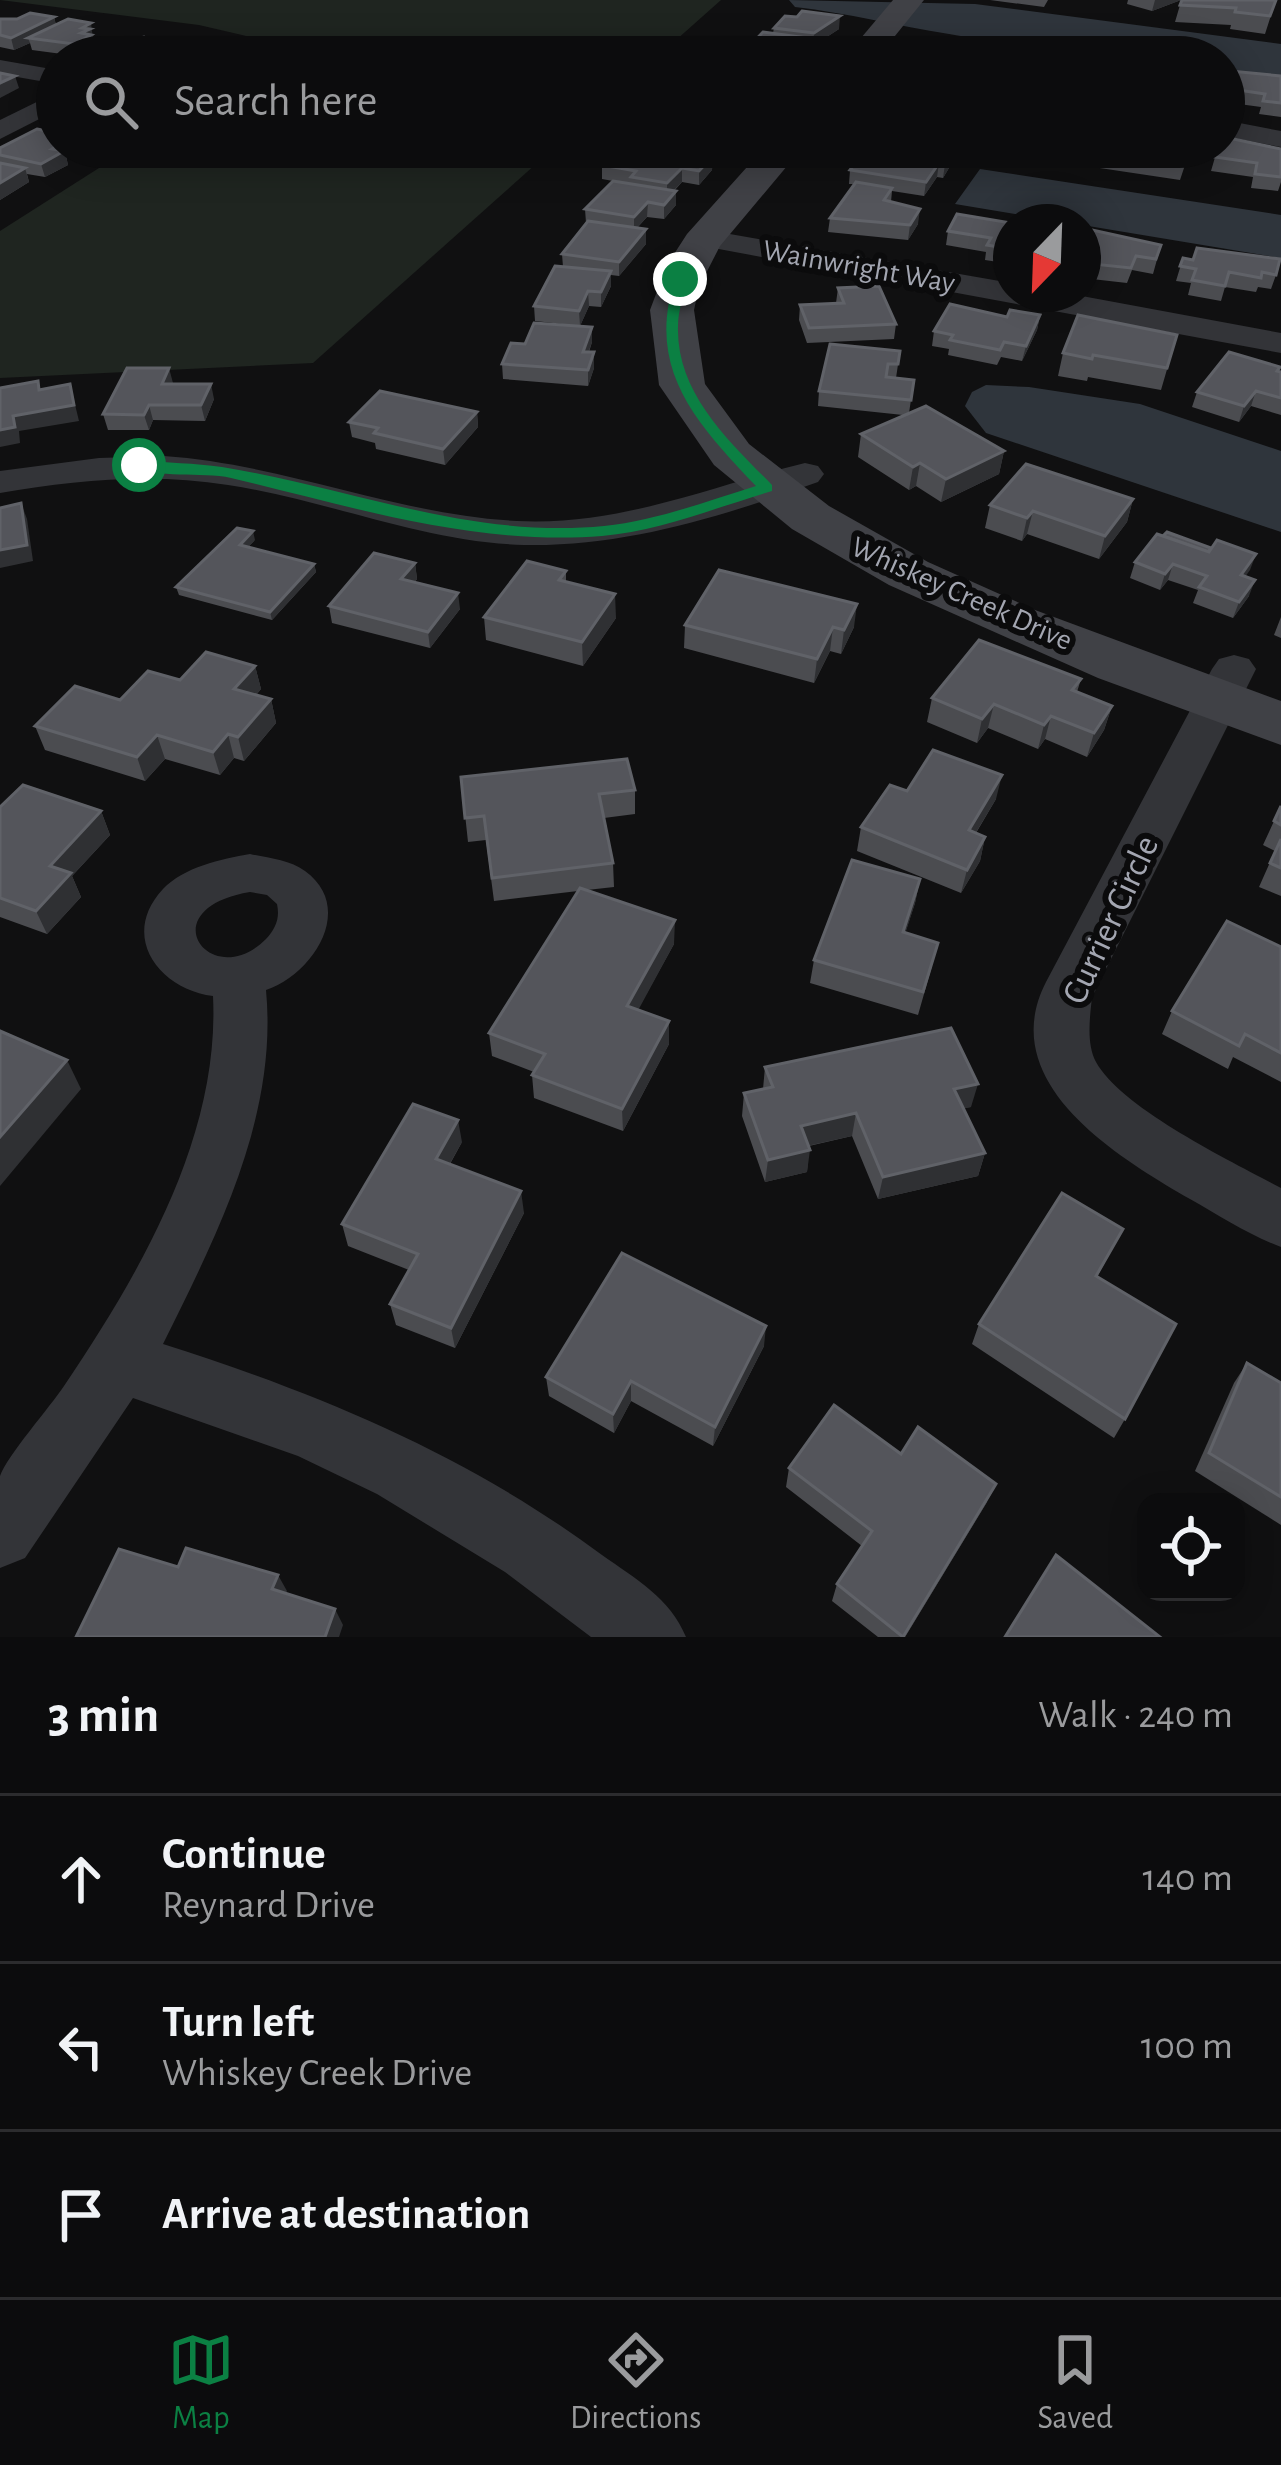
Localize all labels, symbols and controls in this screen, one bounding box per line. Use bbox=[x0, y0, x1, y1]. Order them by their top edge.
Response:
search box bbox=[36, 36, 1245, 168]
icon: search bbox=[78, 69, 144, 135]
text: Search here bbox=[174, 79, 377, 124]
north arrow bbox=[993, 204, 1101, 312]
street label: Wainwright Way bbox=[760, 235, 957, 299]
route end bbox=[653, 252, 707, 306]
route start bbox=[112, 438, 166, 492]
street label: Whiskey Creek Drive bbox=[847, 532, 1077, 656]
street label: Currier Circle bbox=[1056, 830, 1165, 1009]
map controls bbox=[1137, 1493, 1245, 1601]
button: locate bbox=[1137, 1493, 1245, 1601]
text: 3 min bbox=[48, 1690, 159, 1741]
text: Walk · 240 m bbox=[1038, 1696, 1233, 1735]
text: Continue bbox=[162, 1832, 326, 1877]
icon: ahead bbox=[48, 1846, 114, 1912]
text: 140 m bbox=[1143, 1859, 1233, 1898]
text: Reynard Drive bbox=[162, 1886, 375, 1925]
text: Turn left bbox=[162, 2000, 314, 2045]
icon: left bbox=[48, 2014, 114, 2080]
text: 100 m bbox=[1141, 2027, 1233, 2066]
text: Whiskey Creek Drive bbox=[162, 2054, 472, 2093]
icon: arrive bbox=[48, 2182, 114, 2248]
text: Arrive at destination bbox=[162, 2192, 530, 2237]
tab: Map bbox=[168, 2327, 234, 2439]
tab: Directions bbox=[570, 2327, 701, 2439]
tab: Saved bbox=[1037, 2327, 1113, 2439]

